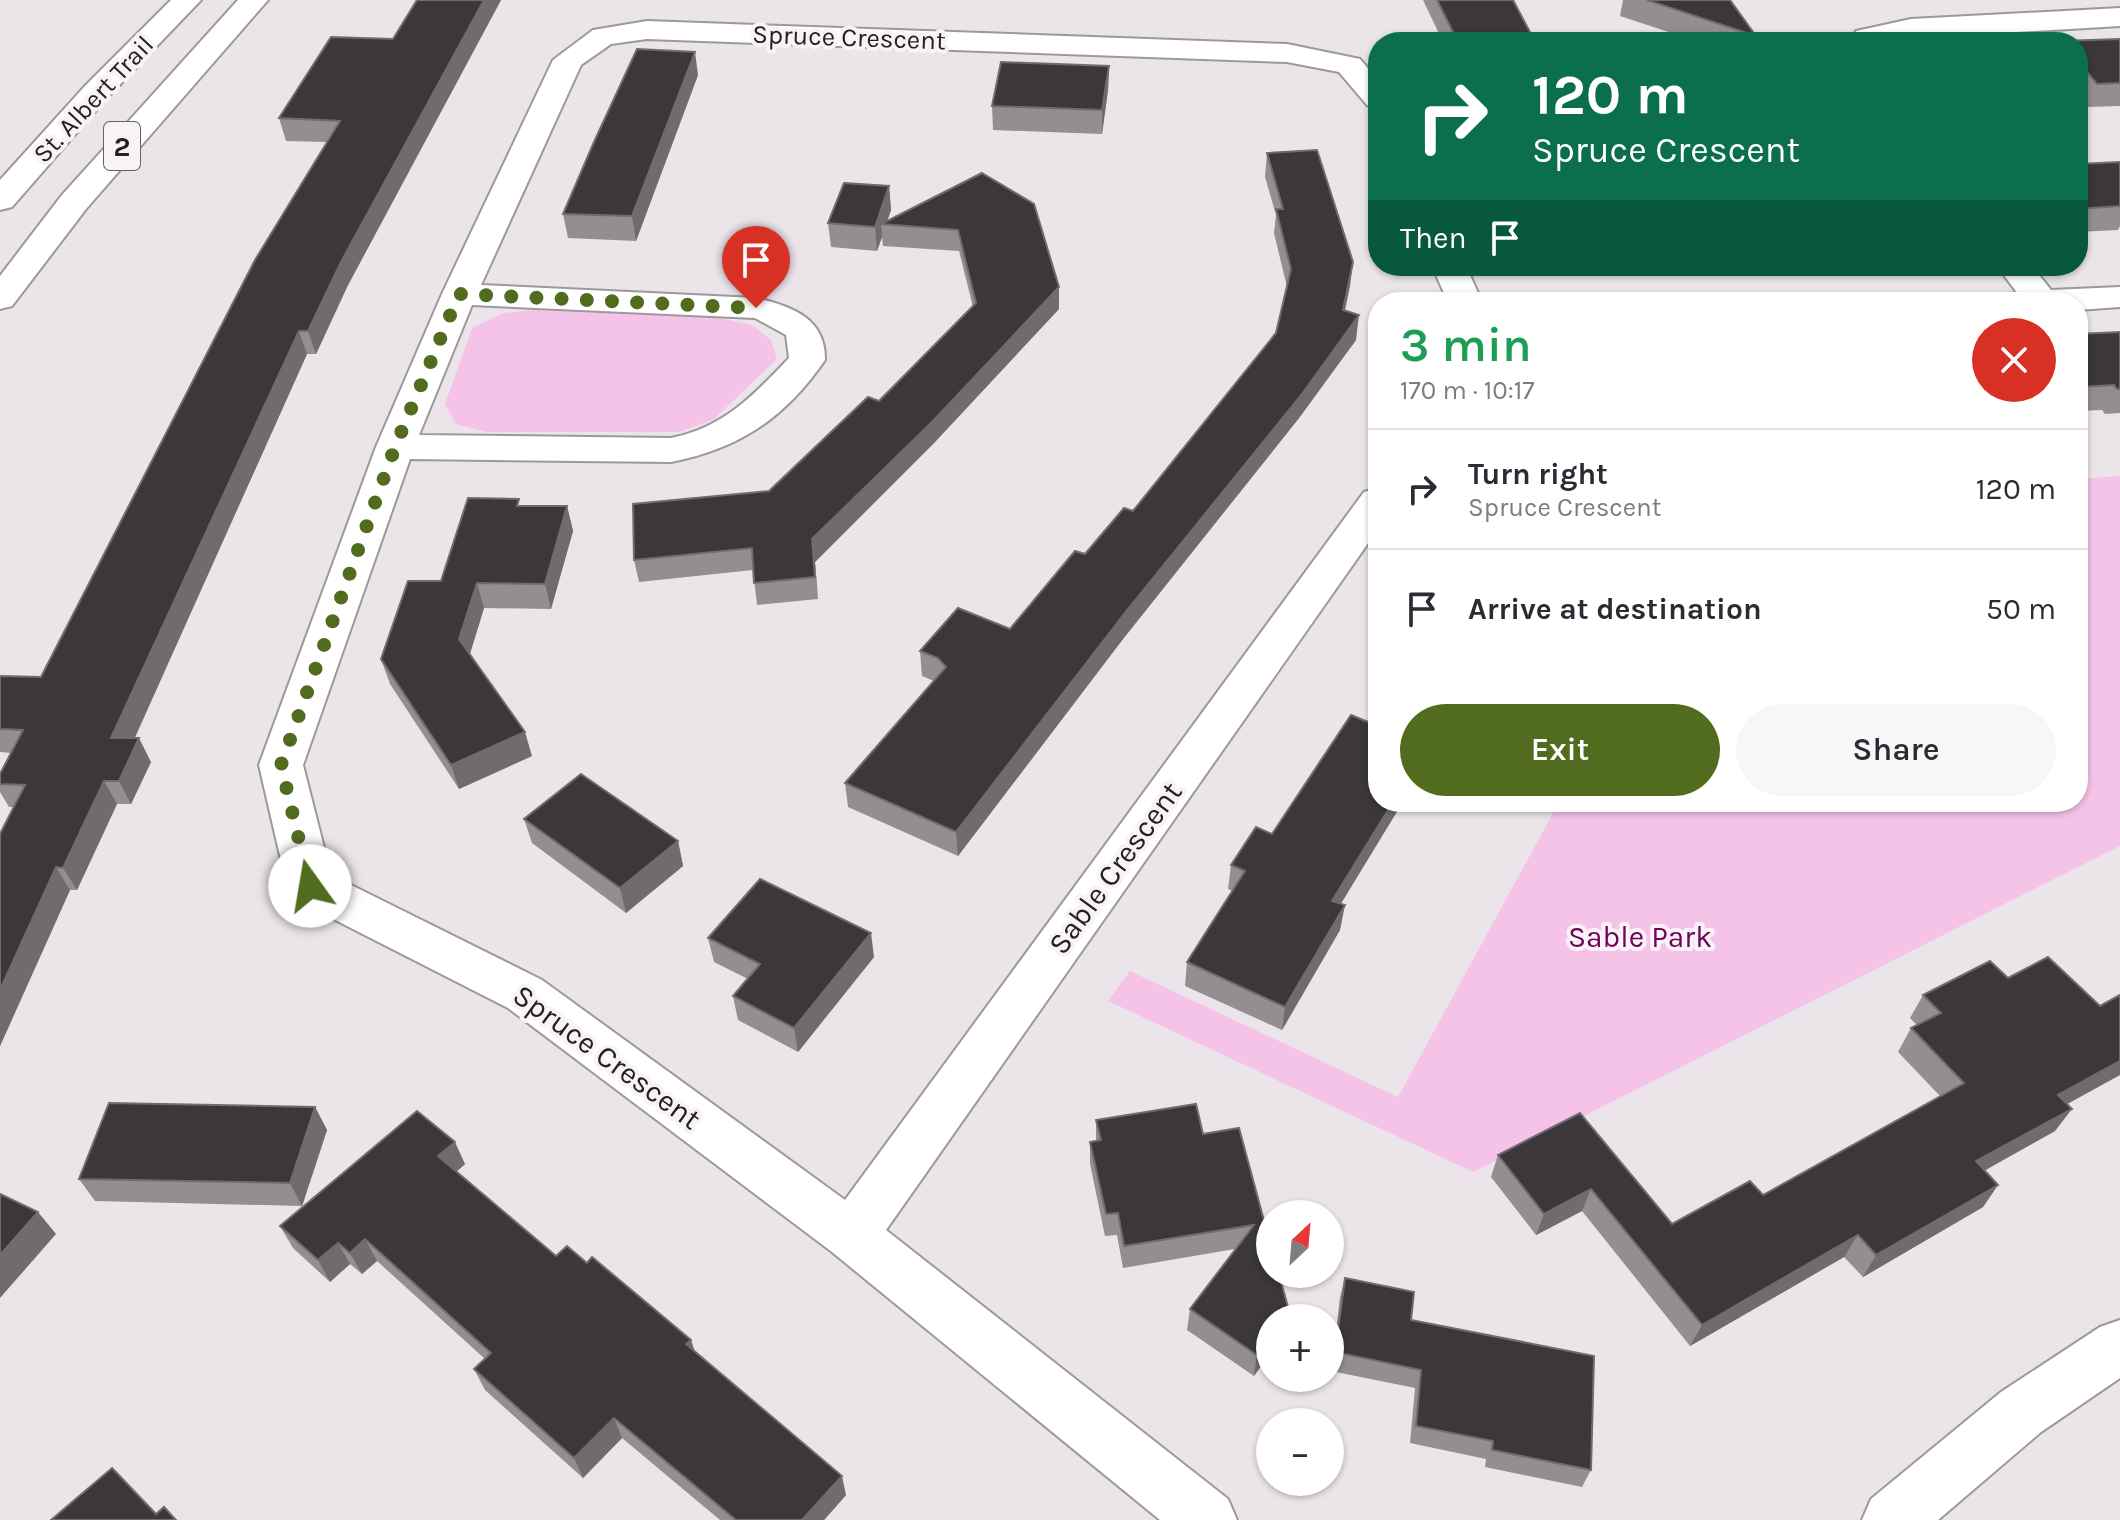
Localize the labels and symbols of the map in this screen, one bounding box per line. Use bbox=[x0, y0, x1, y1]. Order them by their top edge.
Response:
street label: Spruce Crescent bbox=[752, 19, 946, 56]
street label: St. Albert Trail bbox=[27, 29, 160, 169]
road number: 2 bbox=[104, 122, 140, 170]
pin bbox=[722, 226, 790, 308]
street label: Sable Crescent bbox=[1040, 775, 1190, 961]
position arrow bbox=[268, 844, 352, 928]
park label: Sable Park bbox=[1568, 919, 1712, 955]
street label: Spruce Crescent bbox=[506, 977, 708, 1137]
north arrow bbox=[1256, 1200, 1344, 1288]

